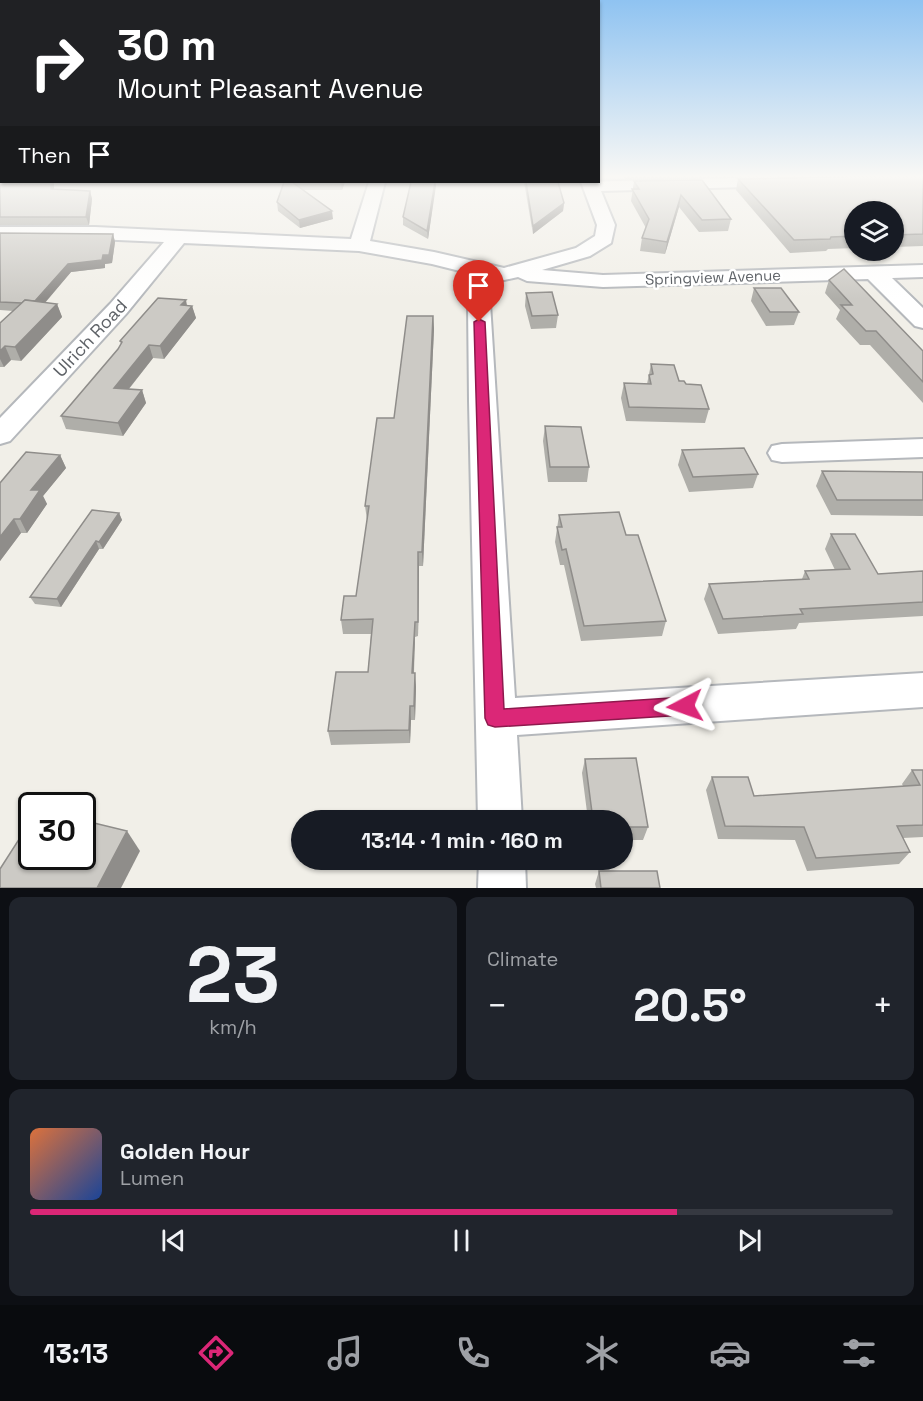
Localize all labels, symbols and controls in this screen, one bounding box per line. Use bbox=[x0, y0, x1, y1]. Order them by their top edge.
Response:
text: 30 m bbox=[117, 19, 216, 72]
icon: right bbox=[18, 24, 96, 102]
text: Mount Pleasant Avenue bbox=[117, 71, 424, 106]
icon: arrive bbox=[83, 138, 116, 171]
text: Then bbox=[18, 141, 71, 169]
map controls bbox=[844, 201, 904, 261]
button: layers bbox=[844, 201, 904, 261]
pin bbox=[453, 260, 504, 322]
street label: Springview Avenue bbox=[645, 265, 781, 289]
icon: arrive bbox=[462, 269, 495, 302]
street label: Ulrich Road bbox=[48, 294, 132, 382]
position arrow bbox=[653, 674, 717, 738]
speed limit sign: 30 bbox=[18, 792, 96, 870]
text: 13:14 · 1 min · 160 m bbox=[361, 826, 563, 854]
text: 23 bbox=[186, 925, 280, 1025]
text: Climate bbox=[487, 946, 558, 972]
text: 20.5° bbox=[633, 977, 747, 1034]
text: − bbox=[487, 985, 507, 1027]
text: + bbox=[873, 985, 893, 1027]
text: km/h bbox=[209, 1014, 257, 1040]
text: Golden Hour bbox=[120, 1137, 250, 1165]
text: Lumen bbox=[120, 1165, 184, 1191]
icon: previous bbox=[157, 1224, 190, 1257]
icon: pause bbox=[445, 1224, 478, 1257]
icon: next bbox=[733, 1224, 766, 1257]
icon: directions bbox=[195, 1332, 237, 1374]
icon: music bbox=[324, 1332, 366, 1374]
icon: phone bbox=[452, 1332, 494, 1374]
icon: climate bbox=[581, 1332, 623, 1374]
icon: car bbox=[709, 1332, 751, 1374]
icon: filters bbox=[838, 1332, 880, 1374]
text: 13:13 bbox=[43, 1336, 109, 1371]

